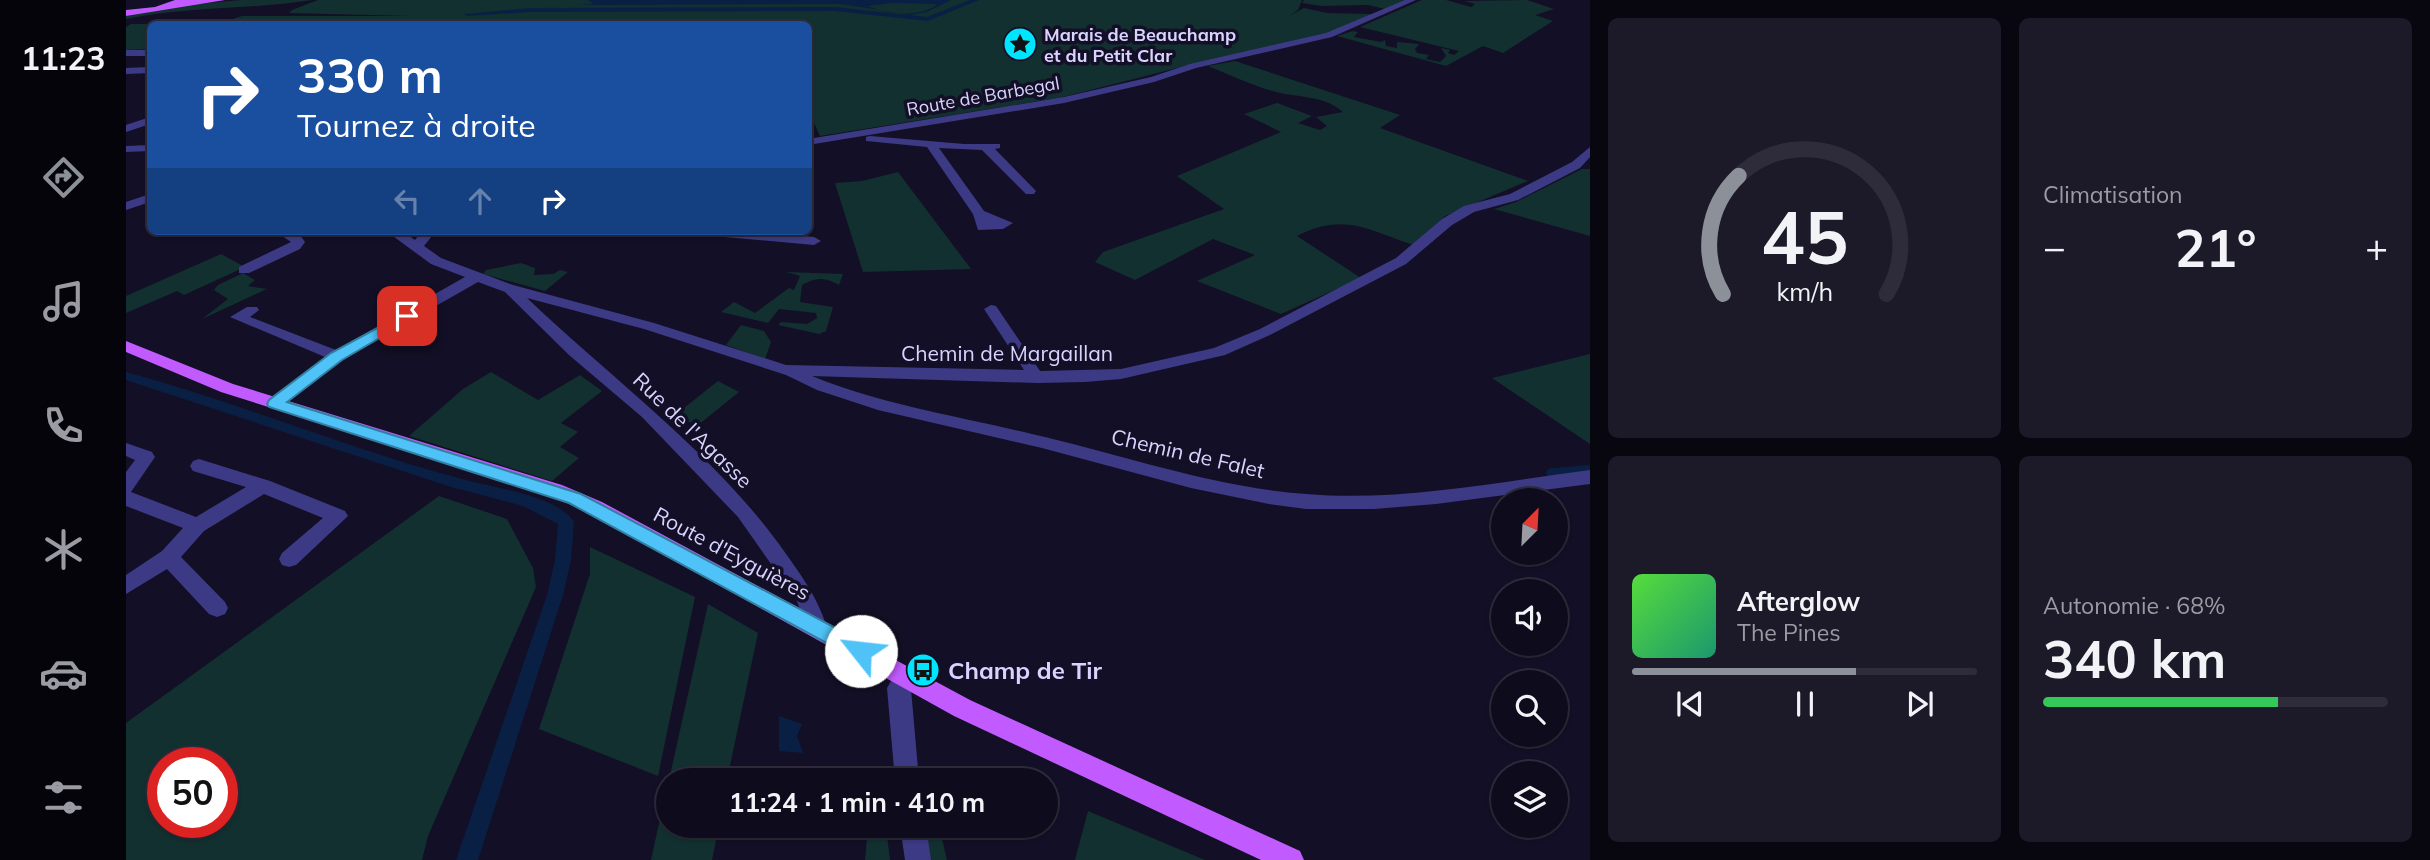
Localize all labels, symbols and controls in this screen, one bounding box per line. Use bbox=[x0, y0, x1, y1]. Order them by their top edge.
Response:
place label: Marais de Beauchamp et du Petit Clar bbox=[1044, 23, 1236, 67]
place icon: Marais de Beauchamp et du Petit Clar bbox=[1001, 25, 1039, 63]
text: 11:23 bbox=[21, 38, 105, 78]
text: 330 m bbox=[297, 44, 443, 105]
icon: right bbox=[182, 49, 273, 140]
street label: Route de Barbegal bbox=[905, 71, 1061, 121]
text: Tournez à droite bbox=[297, 105, 536, 145]
icon: directions bbox=[39, 153, 88, 202]
text: Climatisation bbox=[2043, 180, 2183, 209]
icon: left bbox=[388, 182, 426, 220]
icon: ahead bbox=[461, 182, 499, 220]
icon: right bbox=[534, 182, 572, 220]
text: 45 bbox=[1761, 191, 1848, 282]
text: 21° bbox=[2174, 215, 2257, 280]
text: − bbox=[2043, 223, 2066, 271]
text: + bbox=[2365, 223, 2388, 271]
text: km/h bbox=[1776, 276, 1833, 307]
icon: music bbox=[39, 277, 88, 326]
pin bbox=[377, 286, 437, 346]
icon: arrive bbox=[388, 297, 426, 335]
street label: Chemin de Margaillan bbox=[901, 340, 1113, 366]
street label: Rue de l'Agasse bbox=[628, 367, 758, 493]
icon: phone bbox=[39, 401, 88, 450]
street label: Chemin de Falet bbox=[1109, 423, 1267, 483]
north arrow bbox=[1491, 488, 1568, 565]
map controls bbox=[1491, 488, 1568, 838]
street label: Route d'Eyguières bbox=[649, 501, 815, 605]
icon: climate bbox=[39, 525, 88, 574]
button: sound bbox=[1491, 579, 1568, 656]
text: Afterglow bbox=[1737, 585, 1860, 618]
text: Autonomie · 68% bbox=[2043, 591, 2226, 620]
position arrow bbox=[824, 614, 898, 688]
text: The Pines bbox=[1737, 618, 1841, 647]
text: 340 km bbox=[2043, 626, 2226, 691]
icon: car bbox=[39, 649, 88, 698]
bus stop icon: Champ de Tir bbox=[904, 651, 942, 689]
place label: Champ de Tir bbox=[948, 655, 1103, 685]
button: search bbox=[1491, 670, 1568, 747]
icon: previous bbox=[1671, 685, 1709, 723]
icon: pause bbox=[1786, 685, 1824, 723]
icon: next bbox=[1901, 685, 1939, 723]
speed limit sign: 50 bbox=[147, 747, 238, 838]
button: layers bbox=[1491, 761, 1568, 838]
icon: filters bbox=[39, 773, 88, 822]
text: 11:24 · 1 min · 410 m bbox=[729, 786, 985, 819]

